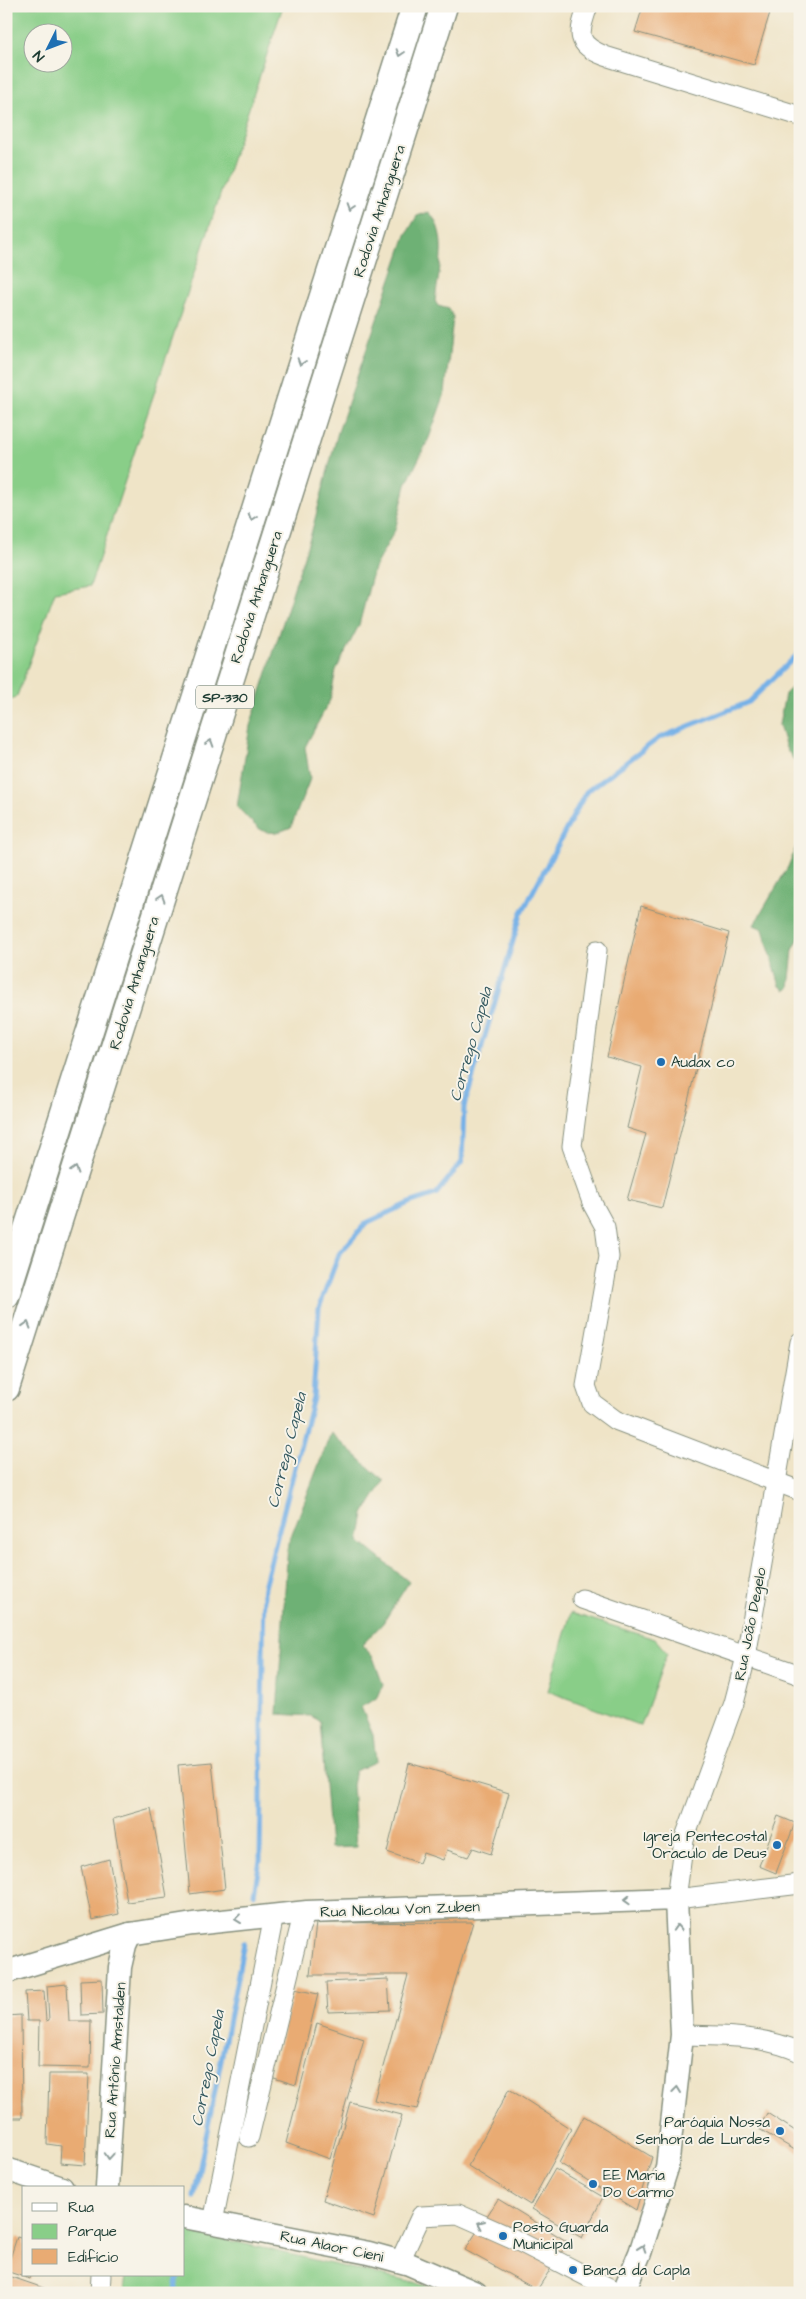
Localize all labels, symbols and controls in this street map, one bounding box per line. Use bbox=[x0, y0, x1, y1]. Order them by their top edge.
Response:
north arrow bbox=[22, 22, 72, 72]
text: N bbox=[29, 46, 49, 66]
one-way arrow bbox=[395, 48, 405, 56]
street label: Rodovia Anhanguera bbox=[348, 142, 412, 280]
one-way arrow bbox=[346, 203, 356, 211]
one-way arrow bbox=[297, 358, 307, 366]
one-way arrow bbox=[247, 512, 257, 521]
street label: Rodovia Anhanguera bbox=[225, 528, 289, 666]
road number: SP-330 bbox=[196, 686, 254, 709]
one-way arrow bbox=[204, 739, 214, 747]
one-way arrow bbox=[155, 894, 165, 902]
street label: Rodovia Anhanguera bbox=[104, 914, 166, 1052]
water label: Corrego Capela bbox=[444, 984, 499, 1104]
place label: Audax co bbox=[671, 1052, 735, 1073]
marker: Audax co bbox=[655, 1056, 667, 1068]
one-way arrow bbox=[70, 1166, 80, 1174]
one-way arrow bbox=[21, 1321, 31, 1329]
water label: Corrego Capela bbox=[262, 1390, 313, 1510]
street label: Rua João Degelo bbox=[729, 1565, 773, 1683]
place label: Igreja Pentecostal Oraculo de Deus bbox=[643, 1826, 767, 1864]
marker: Igreja Pentecostal Oraculo de Deus bbox=[771, 1839, 783, 1851]
one-way arrow bbox=[623, 1895, 631, 1906]
street label: Rua Nicolau Von Zuben bbox=[320, 1896, 481, 1923]
one-way arrow bbox=[233, 1913, 241, 1924]
one-way arrow bbox=[672, 1924, 683, 1932]
street label: Rua Antônio Amstalden bbox=[100, 1981, 131, 2139]
water label: Corrego Capela bbox=[186, 2007, 231, 2128]
one-way arrow bbox=[671, 2086, 682, 2094]
place label: Paróquia Nossa Senhora de Lurdes bbox=[636, 2112, 770, 2150]
marker: Paróquia Nossa Senhora de Lurdes bbox=[774, 2125, 786, 2137]
one-way arrow bbox=[103, 2152, 114, 2160]
place label: EE Maria Do Carmo bbox=[603, 2165, 674, 2203]
marker: EE Maria Do Carmo bbox=[587, 2178, 599, 2190]
legend bbox=[22, 2186, 185, 2276]
text: Rua bbox=[68, 2197, 94, 2218]
place label: Posto Guarda Municipal bbox=[513, 2217, 609, 2255]
one-way arrow bbox=[477, 2220, 486, 2231]
text: Parque bbox=[68, 2221, 117, 2242]
street label: Rua Alaor Cieni bbox=[278, 2225, 386, 2268]
marker: Posto Guarda Municipal bbox=[497, 2230, 509, 2242]
one-way arrow bbox=[636, 2244, 646, 2253]
text: Edifício bbox=[68, 2247, 119, 2268]
place label: Banca da Capla bbox=[583, 2260, 690, 2281]
marker: Banca da Capla bbox=[567, 2264, 579, 2276]

